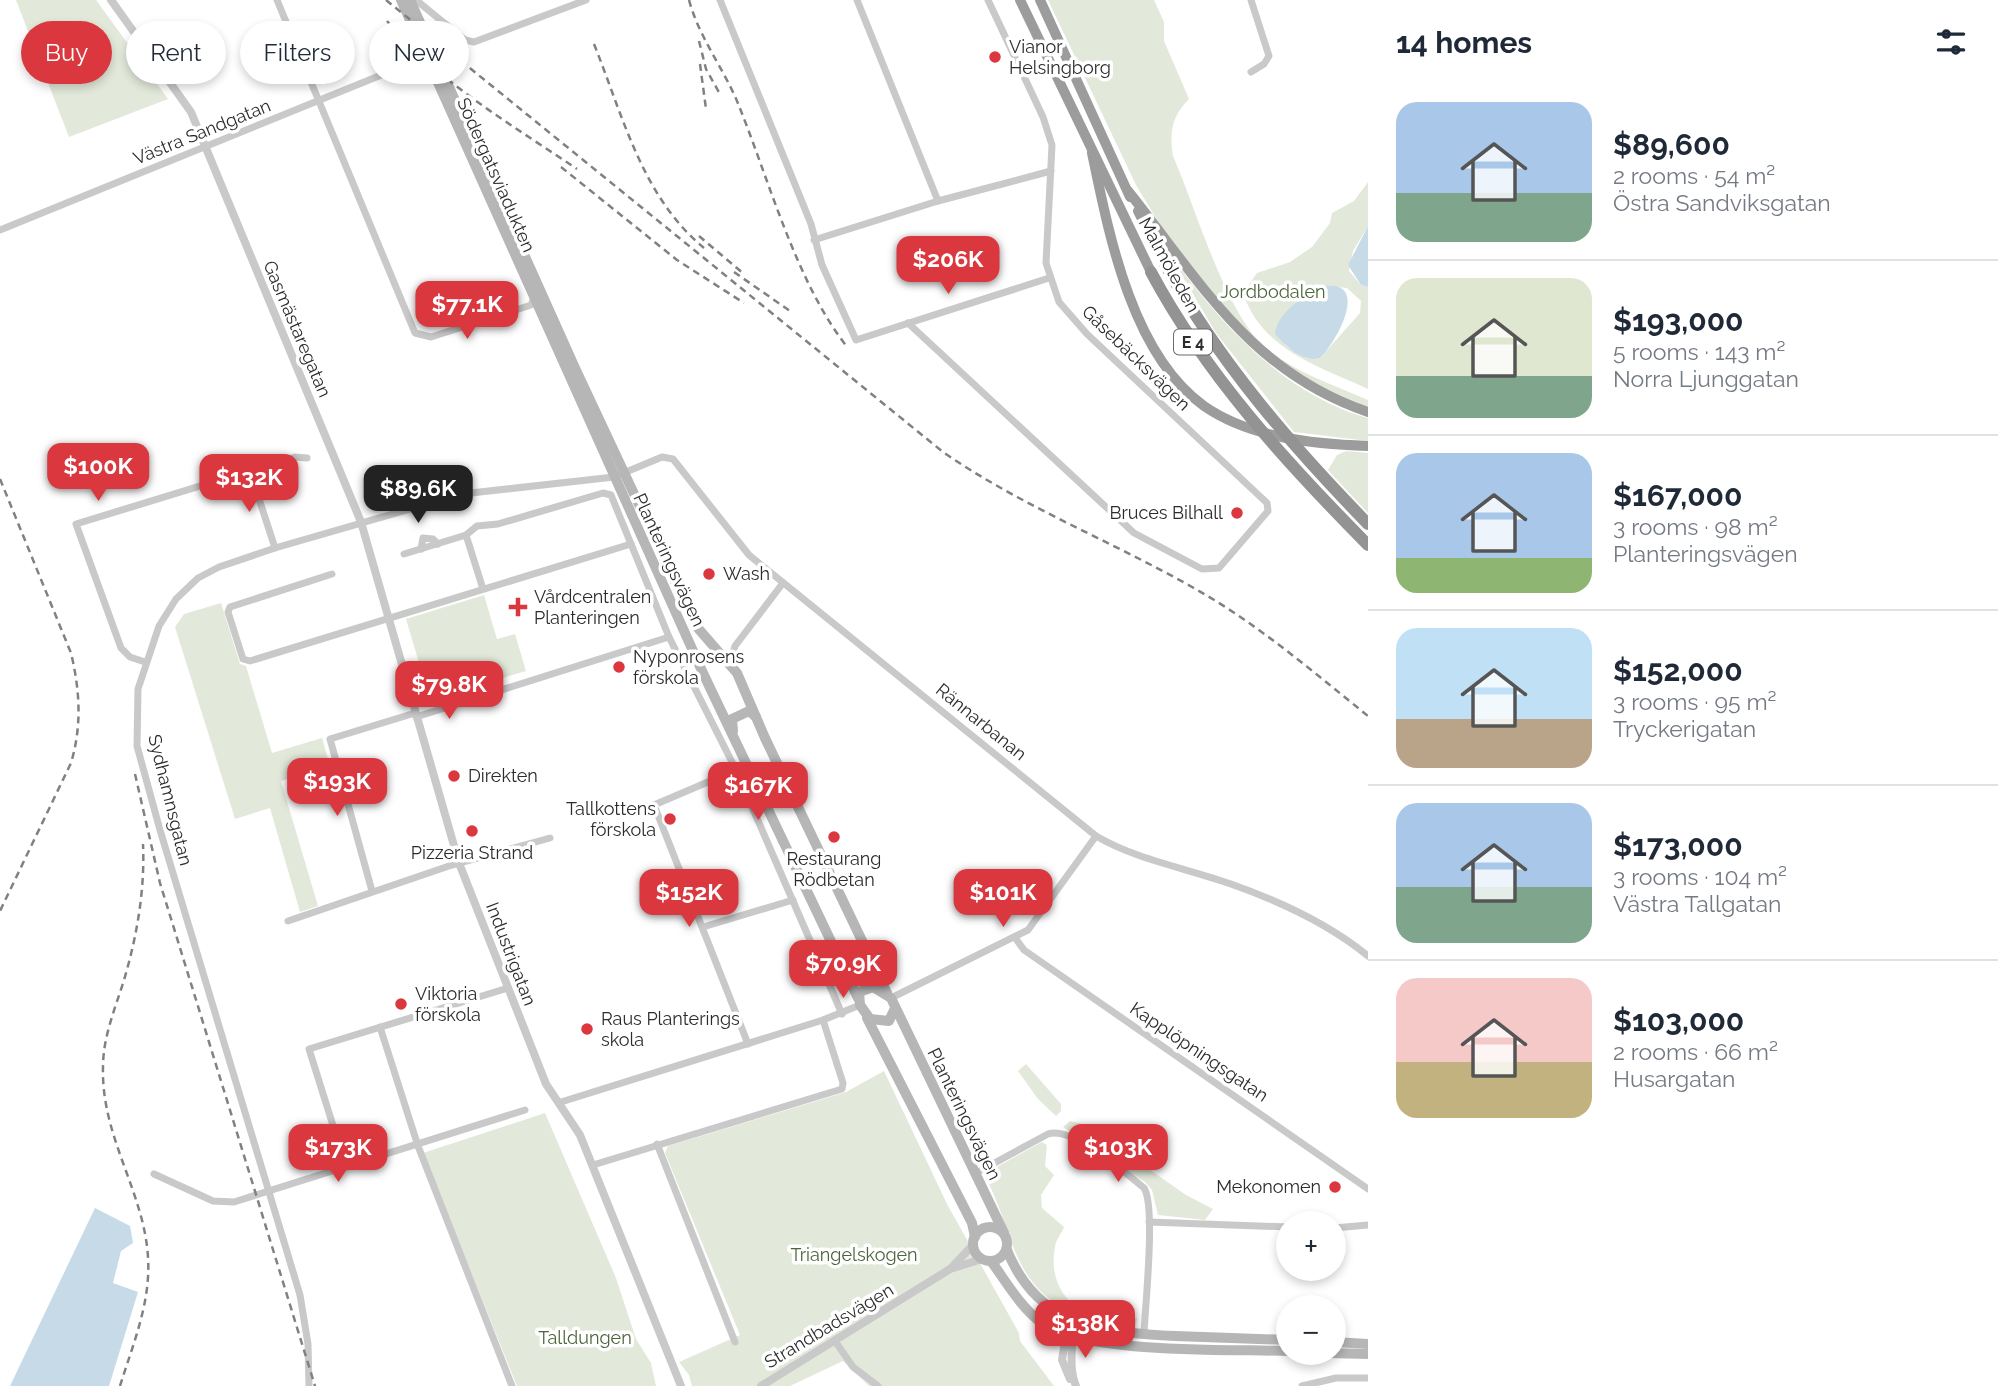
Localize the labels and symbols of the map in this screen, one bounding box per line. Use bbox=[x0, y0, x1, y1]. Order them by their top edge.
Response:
place label: Vianor Helsingborg bbox=[1009, 36, 1111, 78]
marker: Vianor Helsingborg bbox=[987, 49, 1003, 65]
street label: Västra Sandgatan bbox=[130, 94, 273, 169]
street label: Södergatsviadukten bbox=[453, 94, 540, 255]
street label: Malmöleden bbox=[1135, 214, 1204, 316]
pin: $206K bbox=[899, 236, 997, 296]
street label: Gasmästaregatan bbox=[259, 257, 336, 400]
park label: Jordbodalen bbox=[1220, 281, 1326, 302]
pin: $77.1K bbox=[410, 282, 524, 341]
street label: Gåsebäcksvägen bbox=[1078, 301, 1195, 415]
road number: E 4 bbox=[1174, 330, 1212, 354]
pin: $100K bbox=[49, 444, 147, 503]
pin: $132K bbox=[200, 454, 298, 514]
pin: $89.6K bbox=[361, 466, 475, 525]
street label: Planteringsvägen bbox=[629, 490, 709, 630]
place label: Bruces Bilhall bbox=[1109, 502, 1223, 523]
marker: Bruces Bilhall bbox=[1229, 505, 1245, 521]
place label: Wash bbox=[723, 563, 770, 584]
marker: Wash bbox=[701, 566, 717, 582]
place label: Vårdcentralen Planteringen bbox=[534, 586, 651, 628]
marker: Vårdcentralen Planteringen bbox=[508, 597, 528, 617]
place label: Nyponrosens förskola bbox=[633, 646, 744, 688]
marker: Nyponrosens förskola bbox=[611, 659, 627, 675]
pin: $79.8K bbox=[392, 662, 506, 721]
street label: Rännarbanan bbox=[932, 679, 1031, 764]
street label: Sydhamnsgatan bbox=[144, 732, 197, 868]
pin: $193K bbox=[288, 758, 386, 818]
pin: $167K bbox=[709, 762, 807, 822]
place label: Direkten bbox=[468, 765, 538, 786]
marker: Direkten bbox=[446, 768, 462, 784]
place label: Tallkottens förskola bbox=[566, 798, 656, 840]
marker: Tallkottens förskola bbox=[662, 811, 678, 827]
marker: Pizzeria Strand bbox=[464, 823, 480, 839]
marker: Restaurang Rödbetan bbox=[826, 829, 842, 845]
place label: Pizzeria Strand bbox=[411, 842, 533, 863]
place label: Restaurang Rödbetan bbox=[787, 848, 881, 890]
pin: $152K bbox=[640, 870, 738, 929]
pin: $101K bbox=[954, 870, 1052, 929]
street label: Industrigatan bbox=[482, 899, 541, 1008]
pin: $70.9K bbox=[786, 940, 900, 1000]
place label: Viktoria förskola bbox=[415, 983, 481, 1025]
marker: Viktoria förskola bbox=[393, 996, 409, 1012]
street label: Kapplöpningsgatan bbox=[1126, 998, 1272, 1106]
place label: Raus Planterings skola bbox=[601, 1008, 740, 1050]
marker: Raus Planterings skola bbox=[579, 1021, 595, 1037]
street label: Planteringsvägen bbox=[923, 1044, 1006, 1183]
pin: $173K bbox=[289, 1124, 387, 1184]
pin: $103K bbox=[1069, 1124, 1167, 1184]
place label: Mekonomen bbox=[1216, 1176, 1321, 1197]
marker: Mekonomen bbox=[1327, 1179, 1343, 1195]
park label: Triangelskogen bbox=[790, 1244, 918, 1265]
street label: Strandbadsvägen bbox=[761, 1279, 897, 1372]
pin: $138K bbox=[1036, 1300, 1134, 1360]
park label: Talldungen bbox=[538, 1327, 632, 1348]

